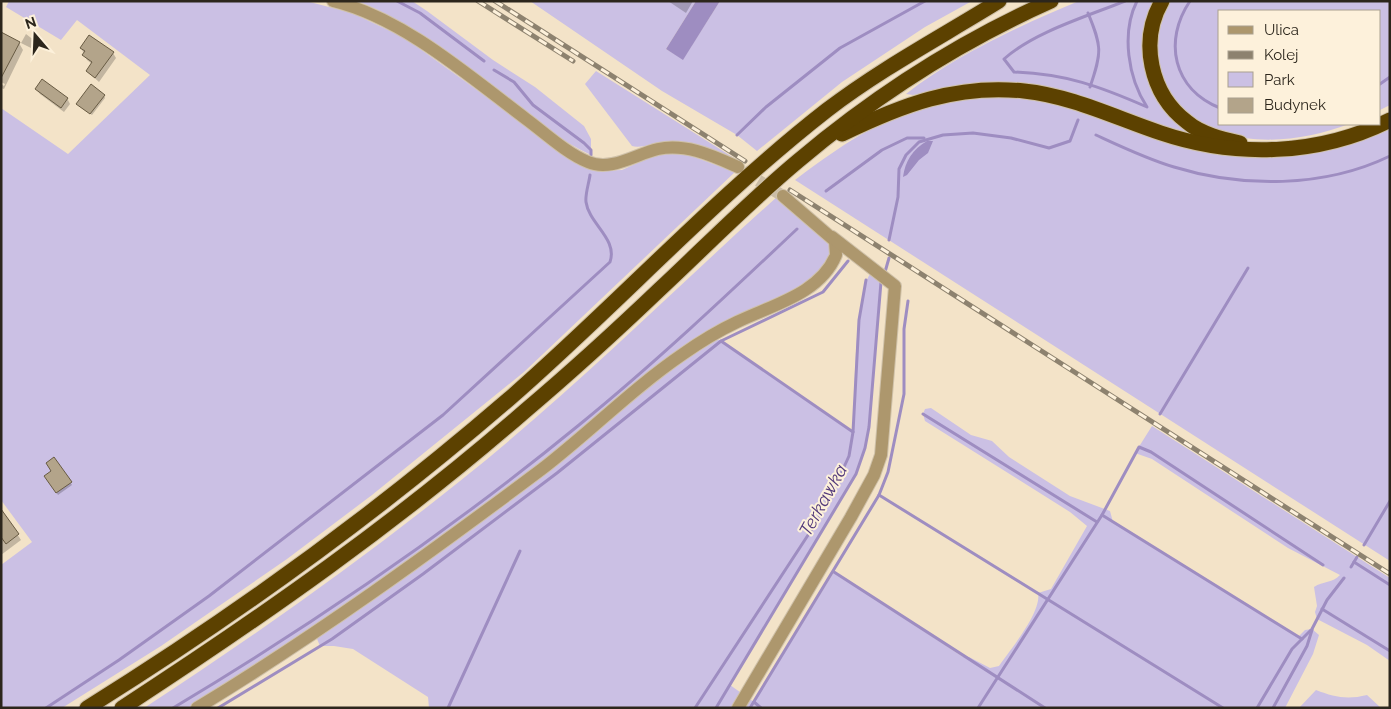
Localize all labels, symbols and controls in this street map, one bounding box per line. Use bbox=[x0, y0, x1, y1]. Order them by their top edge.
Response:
north arrow bbox=[10, 10, 60, 60]
legend bbox=[1218, 10, 1381, 125]
text: N bbox=[23, 13, 38, 32]
text: Ulica bbox=[1264, 21, 1299, 39]
text: Kolej bbox=[1264, 46, 1298, 64]
text: Park bbox=[1264, 71, 1295, 89]
text: Budynek bbox=[1264, 96, 1326, 114]
water label: Terkawka bbox=[795, 460, 851, 539]

